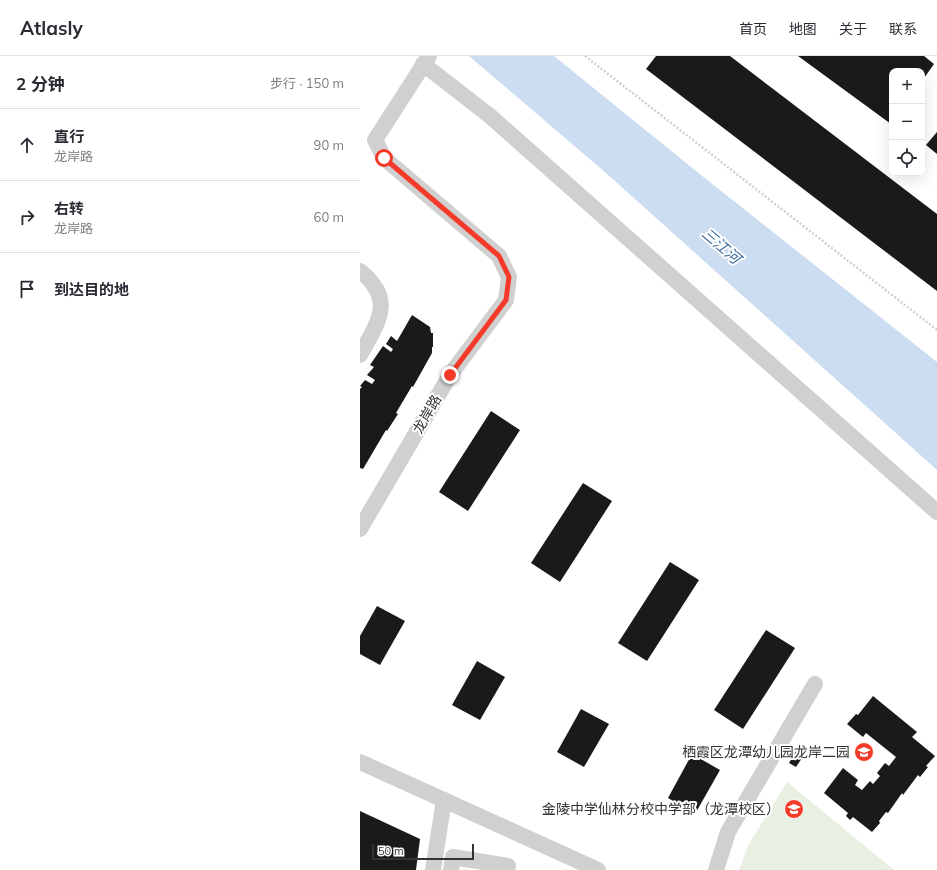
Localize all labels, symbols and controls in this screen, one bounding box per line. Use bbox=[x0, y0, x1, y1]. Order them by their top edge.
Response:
text: Atlasly bbox=[20, 16, 83, 40]
text: 首页 bbox=[739, 20, 767, 38]
text: 地图 bbox=[789, 20, 817, 38]
text: 关于 bbox=[839, 20, 867, 38]
text: 联系 bbox=[889, 20, 917, 38]
map controls bbox=[889, 68, 925, 176]
button: + bbox=[889, 68, 925, 104]
text: 2 分钟 bbox=[16, 73, 65, 94]
text: 步行 · 150 m bbox=[270, 75, 344, 91]
button: − bbox=[889, 104, 925, 140]
text: 直行 bbox=[54, 127, 84, 146]
icon: ahead bbox=[16, 134, 38, 156]
text: 90 m bbox=[314, 137, 344, 153]
button: locate bbox=[889, 140, 925, 176]
text: 龙岸路 bbox=[54, 148, 93, 164]
route start bbox=[375, 149, 393, 167]
text: 右转 bbox=[54, 199, 84, 218]
icon: right bbox=[16, 206, 38, 228]
text: 60 m bbox=[314, 209, 344, 225]
text: 龙岸路 bbox=[54, 220, 93, 236]
water label: 三江河 bbox=[698, 224, 747, 270]
icon: arrive bbox=[16, 278, 38, 300]
text: 到达目的地 bbox=[54, 280, 129, 299]
route end bbox=[441, 366, 459, 384]
street label: 龙岸路 bbox=[409, 391, 445, 437]
school or university icon: 栖霞区龙潭幼儿园龙岸二园 bbox=[853, 741, 875, 763]
place label: 栖霞区龙潭幼儿园龙岸二园 bbox=[682, 743, 850, 761]
school or university icon: 金陵中学仙林分校中学部（龙潭校区） bbox=[783, 798, 805, 820]
place label: 金陵中学仙林分校中学部（龙潭校区） bbox=[542, 800, 780, 818]
scale bar bbox=[372, 842, 474, 861]
text: 50 m bbox=[378, 844, 404, 858]

